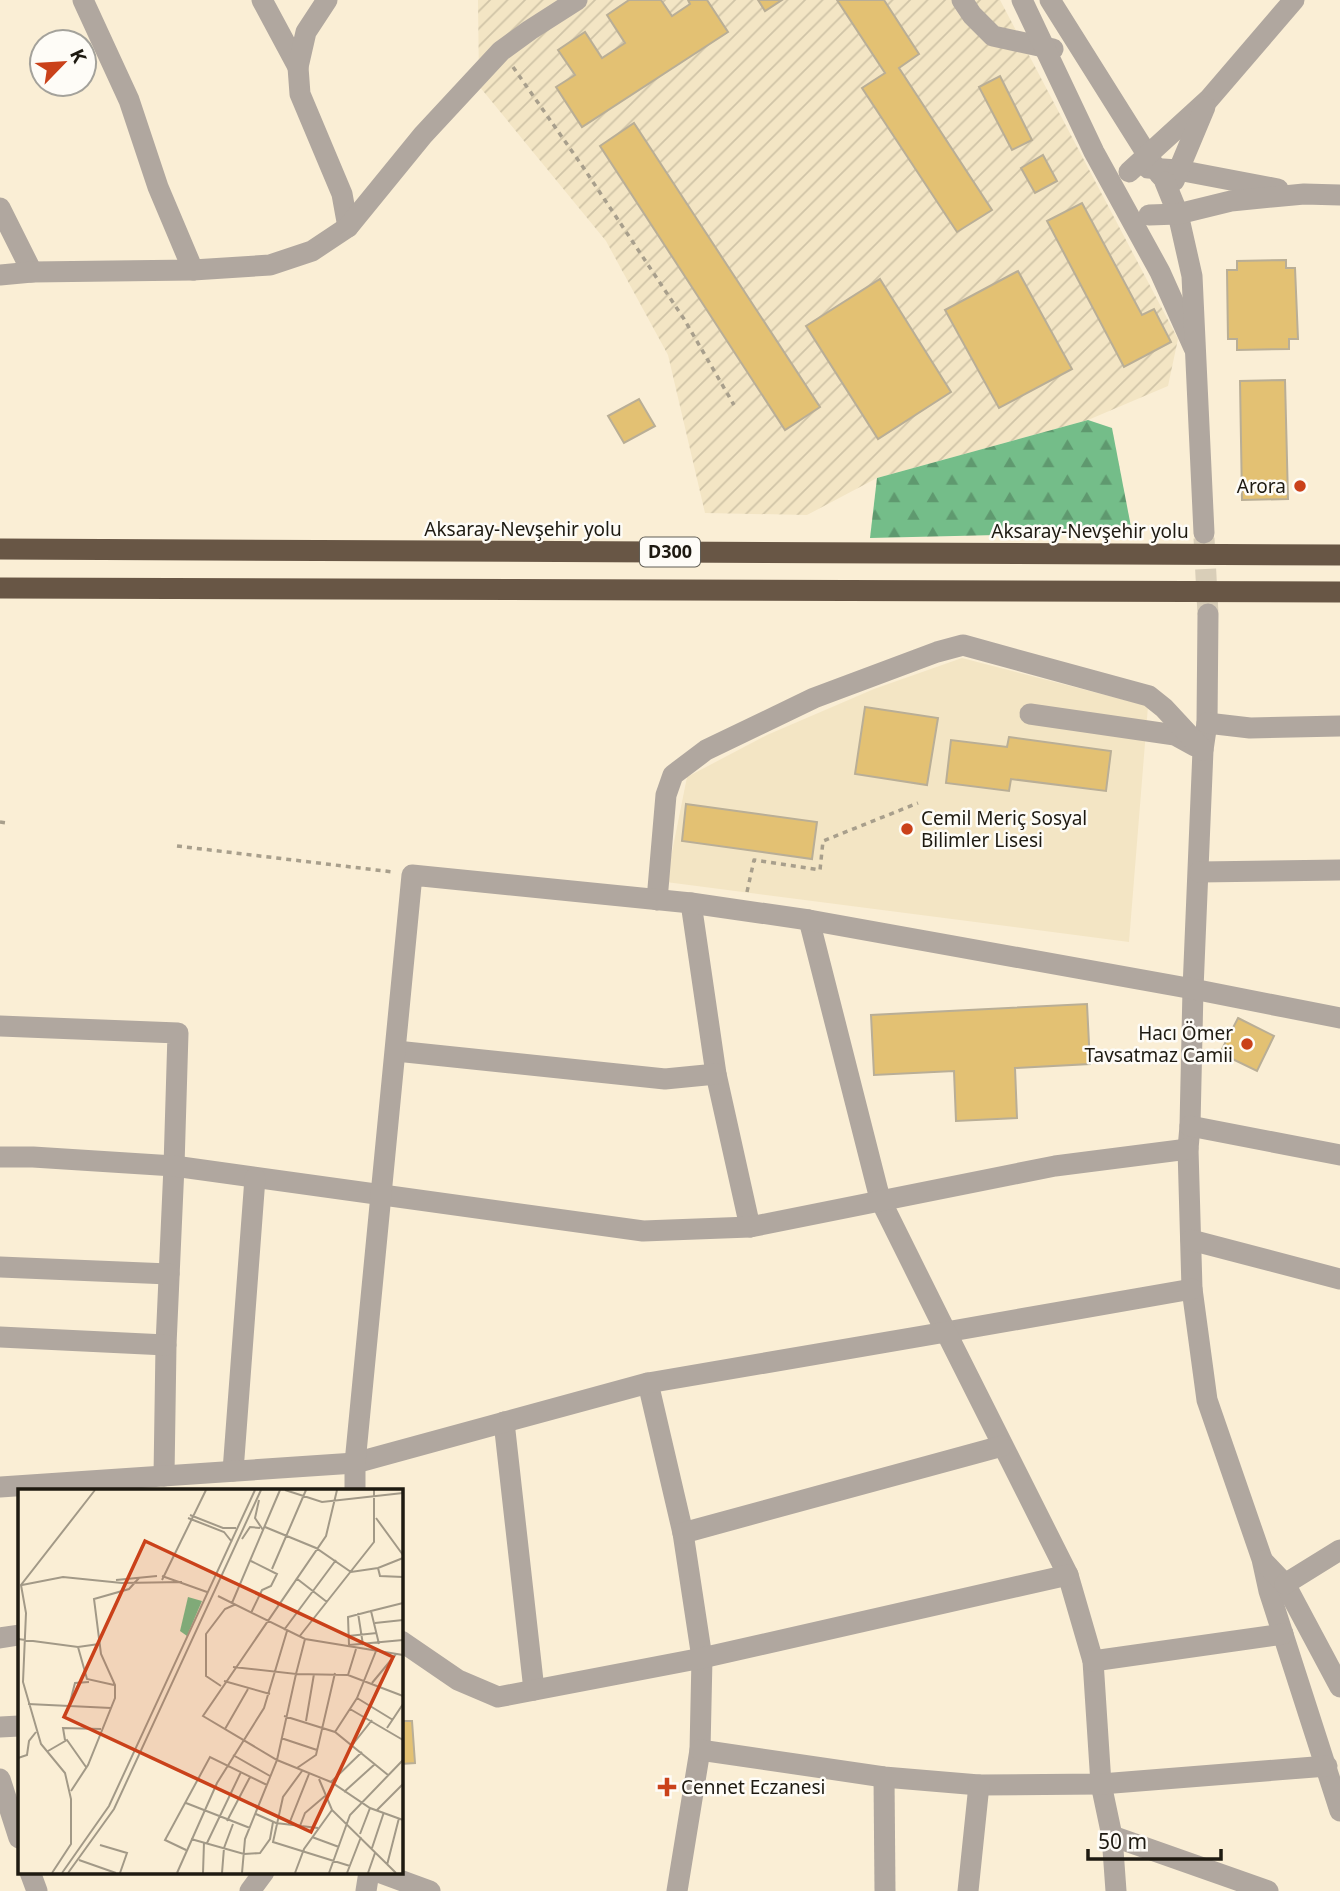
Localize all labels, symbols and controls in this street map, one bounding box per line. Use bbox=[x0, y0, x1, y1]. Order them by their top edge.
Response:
north arrow bbox=[28, 28, 98, 98]
text: K bbox=[64, 45, 93, 67]
place label: Arora bbox=[1237, 473, 1286, 499]
marker: Arora bbox=[1292, 478, 1308, 494]
street label: Aksaray-Nevşehir yolu bbox=[424, 516, 622, 542]
street label: Aksaray-Nevşehir yolu bbox=[991, 518, 1189, 544]
road number: D300 bbox=[640, 538, 700, 566]
place label: Cemil Meriç Sosyal Bilimler Lisesi bbox=[921, 805, 1087, 853]
marker: Cemil Meriç Sosyal Bilimler Lisesi bbox=[899, 821, 915, 837]
place label: Hacı Ömer Tavsatmaz Camii bbox=[1084, 1020, 1233, 1068]
marker: Hacı Ömer Tavsatmaz Camii bbox=[1239, 1036, 1255, 1052]
inset map bbox=[18, 1489, 402, 1874]
place label: Cennet Eczanesi bbox=[681, 1774, 825, 1800]
marker: Cennet Eczanesi bbox=[659, 1779, 675, 1795]
scale bar bbox=[1088, 1818, 1221, 1862]
text: 50 m bbox=[1098, 1827, 1147, 1855]

